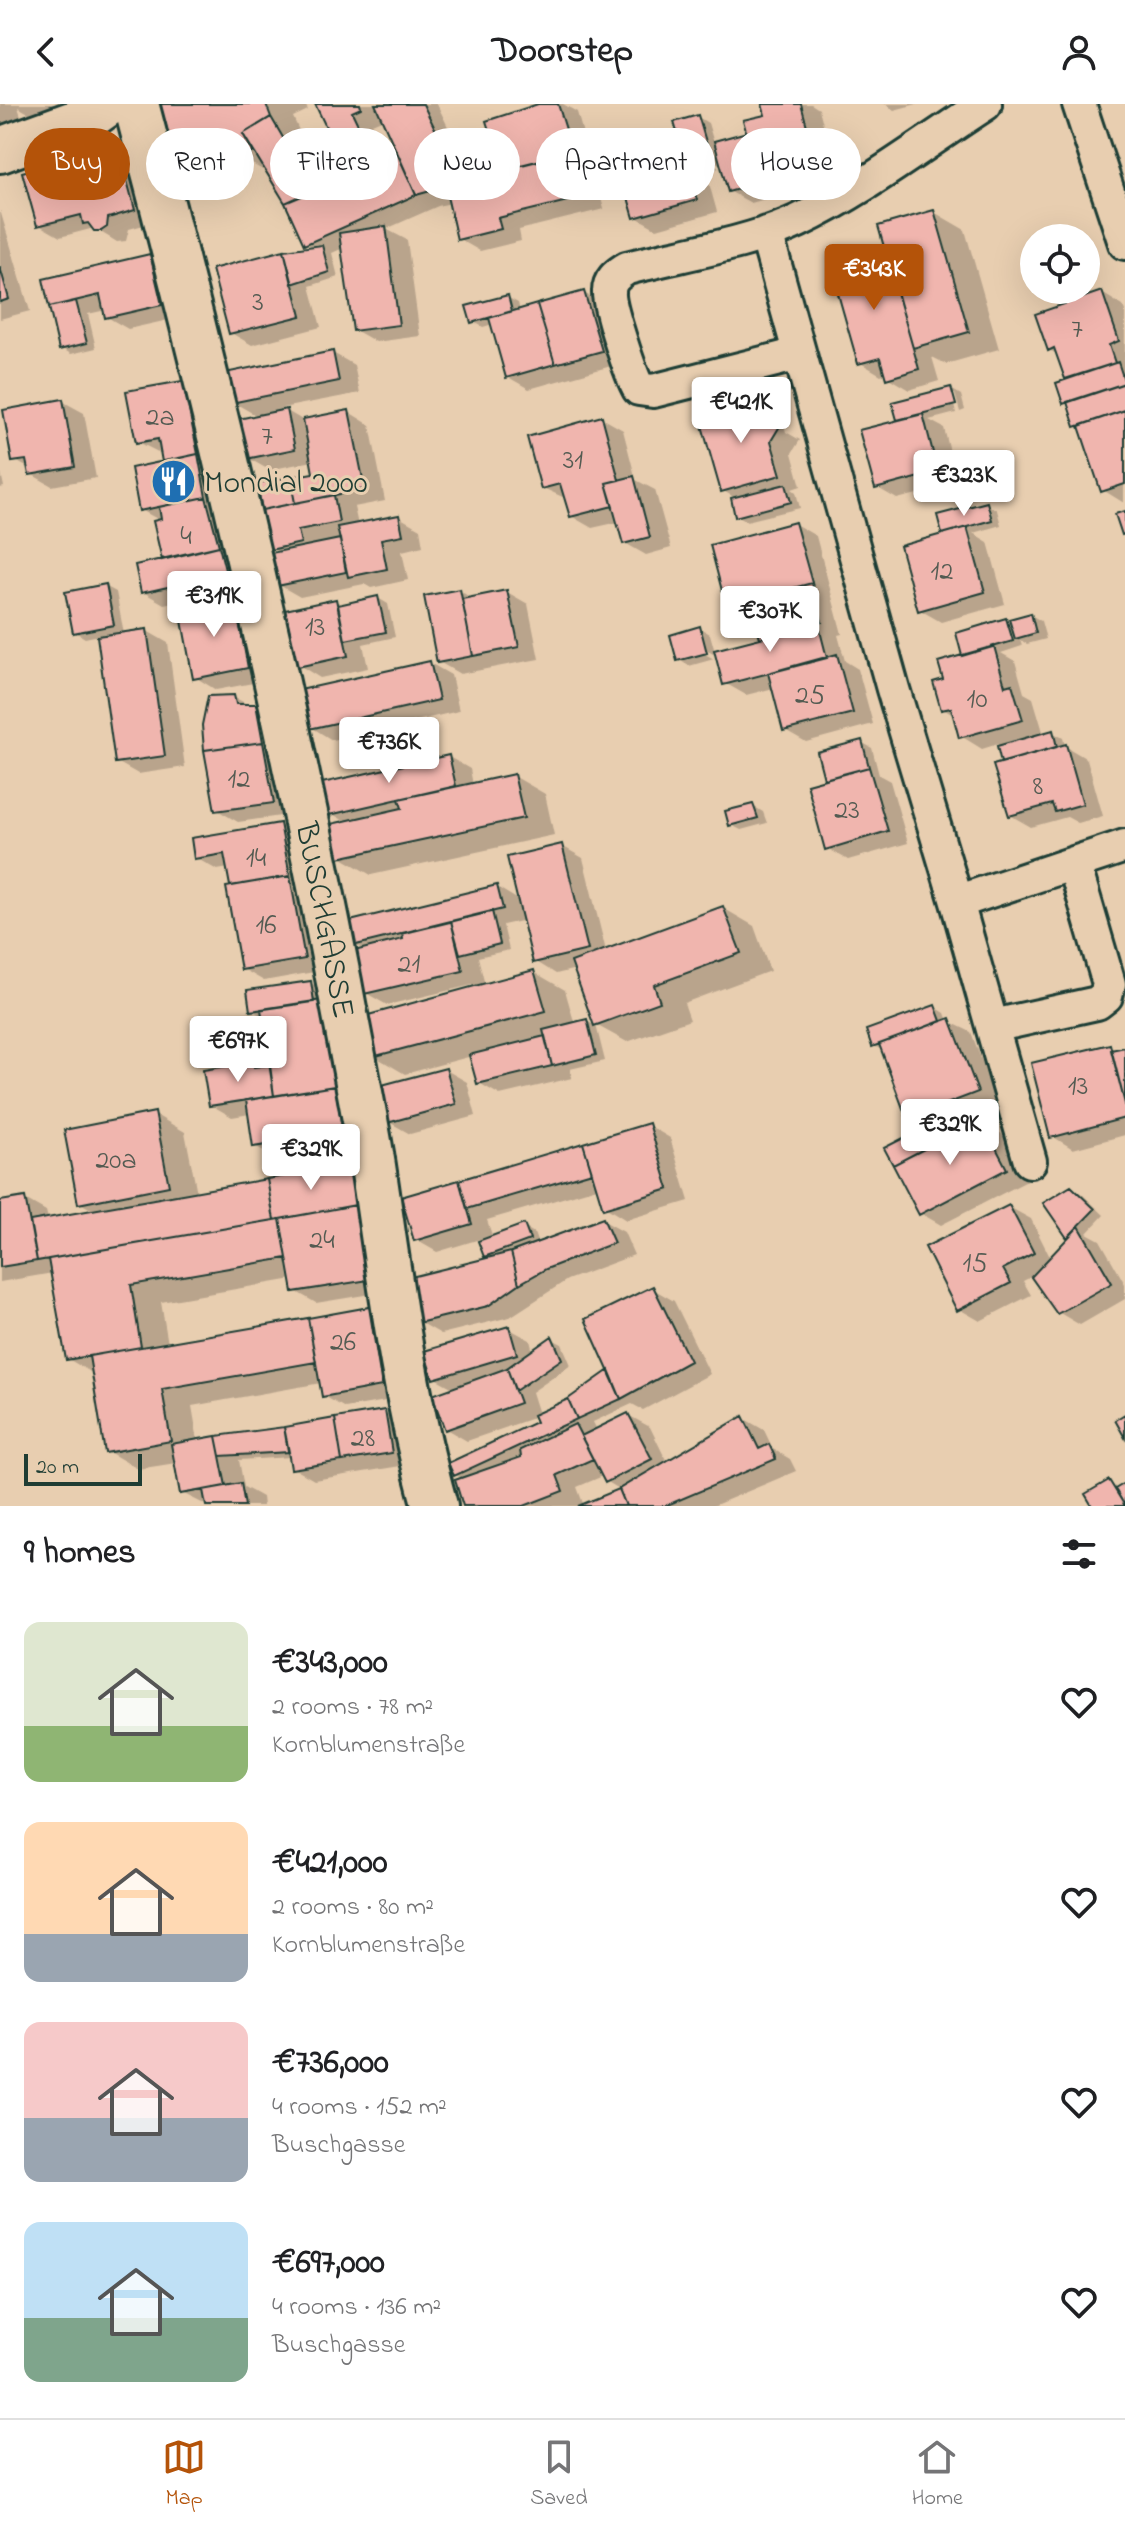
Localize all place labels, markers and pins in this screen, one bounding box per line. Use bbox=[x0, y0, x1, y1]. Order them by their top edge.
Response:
pin: €343K bbox=[818, 244, 930, 312]
pin: €421K bbox=[685, 377, 797, 445]
pin: €323K bbox=[908, 450, 1020, 518]
restaurant icon: Mondial 2000 bbox=[149, 457, 197, 505]
place label: Mondial 2000 bbox=[204, 461, 368, 508]
pin: €319K bbox=[158, 571, 270, 639]
pin: €307K bbox=[714, 586, 826, 654]
pin: €736K bbox=[333, 717, 445, 785]
pin: €697K bbox=[182, 1016, 294, 1084]
pin: €329K bbox=[894, 1099, 1006, 1167]
pin: €329K bbox=[255, 1124, 367, 1192]

